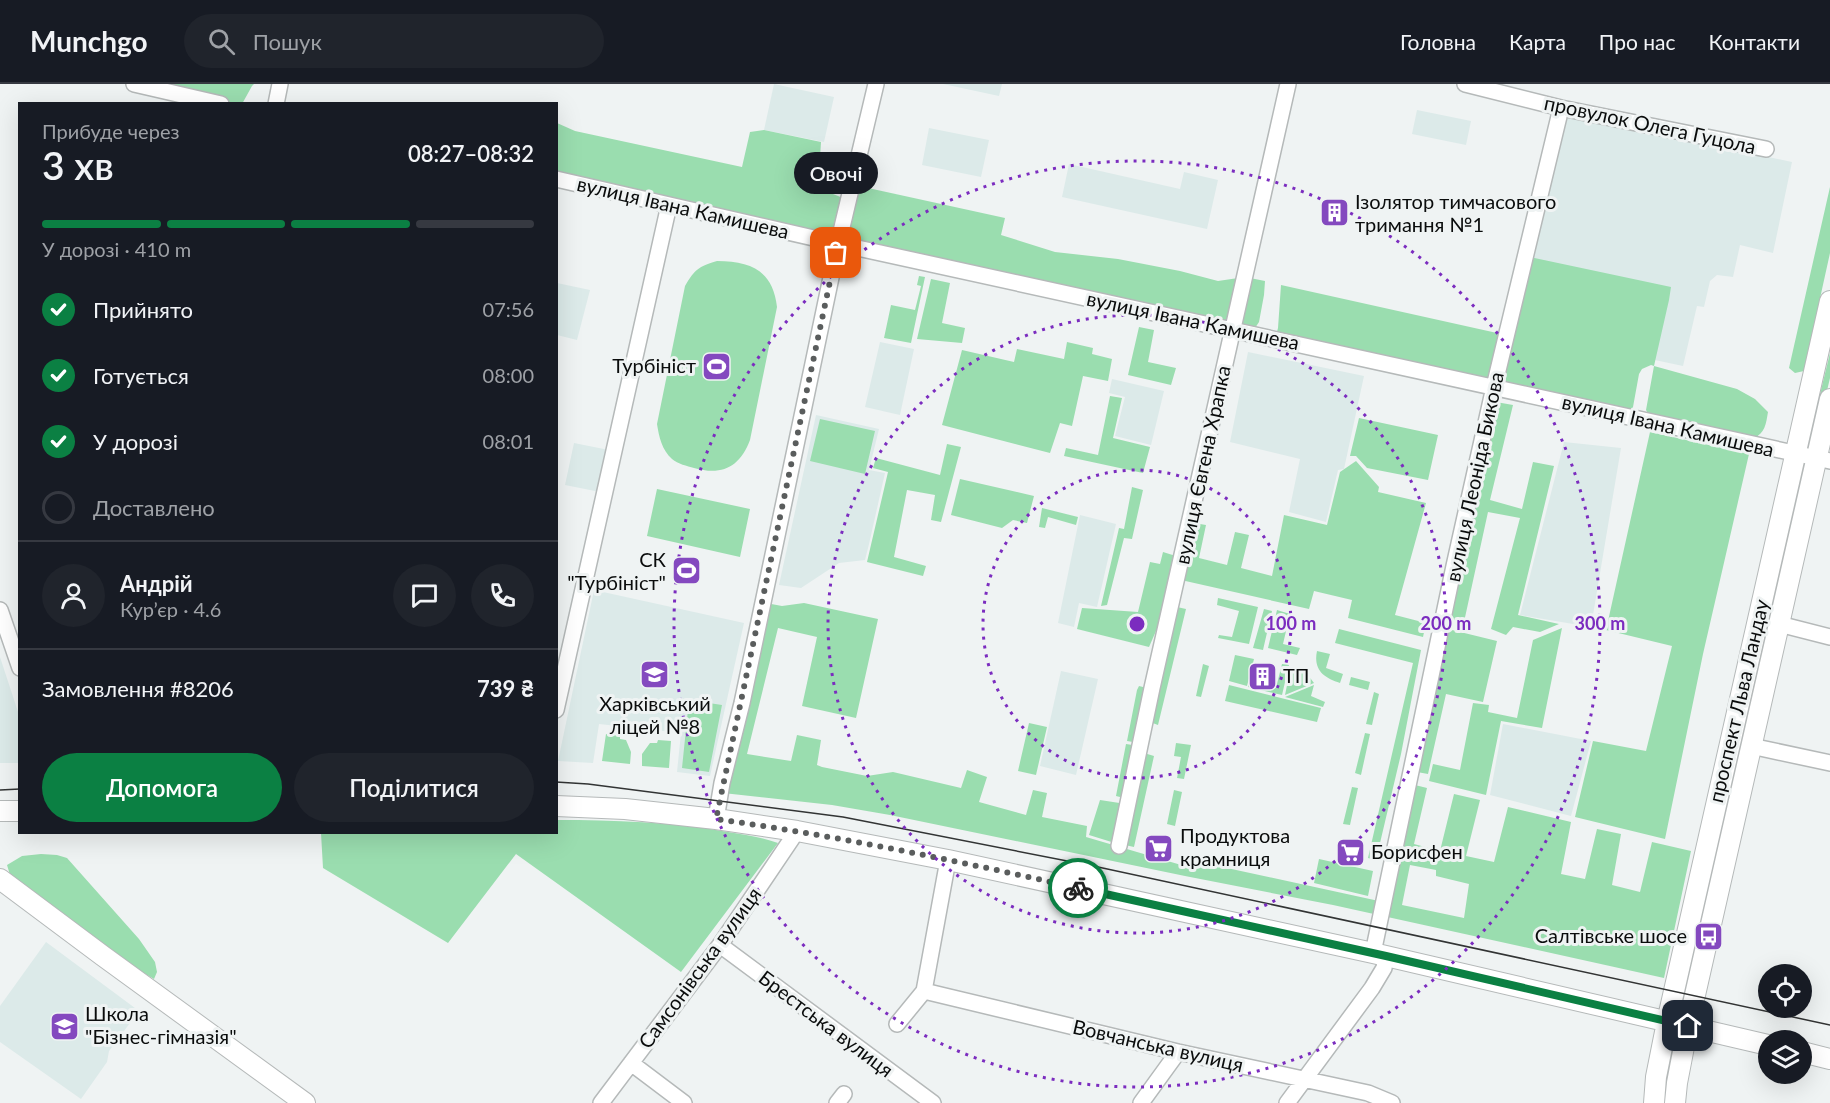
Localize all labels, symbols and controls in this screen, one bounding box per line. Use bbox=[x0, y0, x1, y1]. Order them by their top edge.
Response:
search box bbox=[184, 14, 604, 68]
text: Munchgo bbox=[30, 24, 148, 58]
icon: search bbox=[205, 25, 238, 58]
text: Пошук bbox=[253, 28, 322, 55]
text: Головна bbox=[1400, 29, 1476, 54]
text: Карта bbox=[1509, 29, 1566, 54]
text: Про нас bbox=[1599, 29, 1675, 54]
text: Контакти bbox=[1708, 29, 1800, 54]
street label: провулок Олега Гуцола bbox=[1542, 90, 1758, 158]
text: Прибуде через bbox=[42, 119, 179, 143]
text: 08:27–08:32 bbox=[408, 140, 534, 167]
text: 3 хв bbox=[42, 142, 114, 188]
callout: Овочі bbox=[794, 151, 878, 193]
text: Овочі bbox=[810, 161, 862, 185]
street label: вулиця Івана Камишева bbox=[575, 171, 791, 243]
place label: Ізолятор тимчасового тримання №1 bbox=[1355, 189, 1556, 236]
building icon: Ізолятор тимчасового тримання №1 bbox=[1318, 197, 1350, 229]
pin bbox=[810, 227, 861, 278]
icon: bag bbox=[819, 236, 852, 269]
text: У дорозі · 410 m bbox=[42, 237, 191, 261]
street label: вулиця Івана Камишева bbox=[1085, 286, 1302, 354]
icon: check bbox=[42, 293, 75, 326]
text: Прийнято bbox=[93, 296, 193, 323]
text: 07:56 bbox=[483, 297, 534, 321]
sports icon: Турбініст bbox=[701, 350, 733, 382]
place label: Турбініст bbox=[612, 353, 696, 377]
icon: check bbox=[42, 359, 75, 392]
text: Готується bbox=[93, 362, 189, 389]
text: 08:00 bbox=[483, 363, 534, 387]
street label: вулиця Євгена Храпка bbox=[1169, 363, 1235, 566]
street label: вулиця Леоніда Бикова bbox=[1440, 370, 1508, 584]
street label: вулиця Івана Камишева bbox=[1560, 389, 1776, 461]
icon: check bbox=[42, 425, 75, 458]
text: У дорозі bbox=[93, 428, 178, 455]
text: 08:01 bbox=[483, 429, 534, 453]
text: Доставлено bbox=[93, 494, 215, 521]
place label: СК "Турбініст" bbox=[567, 547, 667, 594]
sports icon: СК "Турбініст" bbox=[671, 555, 703, 587]
button: person bbox=[42, 564, 105, 627]
button: chat bbox=[393, 564, 456, 627]
button: phone bbox=[471, 564, 534, 627]
text: Андрій bbox=[120, 570, 193, 597]
street label: проспект Льва Ландау bbox=[1703, 596, 1773, 805]
text: Кур’єр · 4.6 bbox=[120, 597, 221, 621]
text: 100 m bbox=[1266, 612, 1316, 634]
text: 200 m bbox=[1421, 612, 1471, 634]
text: 300 m bbox=[1575, 612, 1625, 634]
centre of rings bbox=[1127, 614, 1147, 634]
school or university icon: Харківський ліцей №8 bbox=[639, 658, 671, 690]
building icon: ТП bbox=[1246, 660, 1278, 692]
place label: ТП bbox=[1283, 663, 1310, 687]
text: Замовлення #8206 bbox=[42, 675, 234, 702]
text: 739 ₴ bbox=[477, 675, 534, 702]
place label: Харківський ліцей №8 bbox=[599, 691, 711, 738]
button: Допомога bbox=[42, 753, 282, 822]
button: Поділитися bbox=[294, 753, 534, 822]
place label: Продуктова крамниця bbox=[1180, 823, 1290, 870]
supermarket icon: Продуктова крамниця bbox=[1143, 832, 1175, 864]
supermarket icon: Борисфен bbox=[1334, 836, 1366, 868]
place label: Борисфен bbox=[1371, 839, 1463, 863]
courier bbox=[1048, 858, 1108, 918]
icon: bike bbox=[1062, 872, 1095, 905]
street label: Самсонівська вулиця bbox=[633, 882, 766, 1052]
bus stop icon: Салтівське шосе bbox=[1692, 920, 1724, 952]
place label: Салтівське шосе bbox=[1535, 923, 1687, 947]
map controls bbox=[1758, 964, 1812, 1084]
button: locate bbox=[1758, 964, 1812, 1018]
street label: Брестська вулиця bbox=[755, 965, 899, 1082]
pin bbox=[1662, 1000, 1713, 1051]
place label: Школа "Бізнес-гімназія" bbox=[85, 1001, 237, 1048]
icon: home bbox=[1671, 1009, 1704, 1042]
school or university icon: Школа "Бізнес-гімназія" bbox=[48, 1010, 80, 1042]
street label: Вовчанська вулиця bbox=[1071, 1014, 1246, 1076]
button: layers bbox=[1758, 1030, 1812, 1084]

